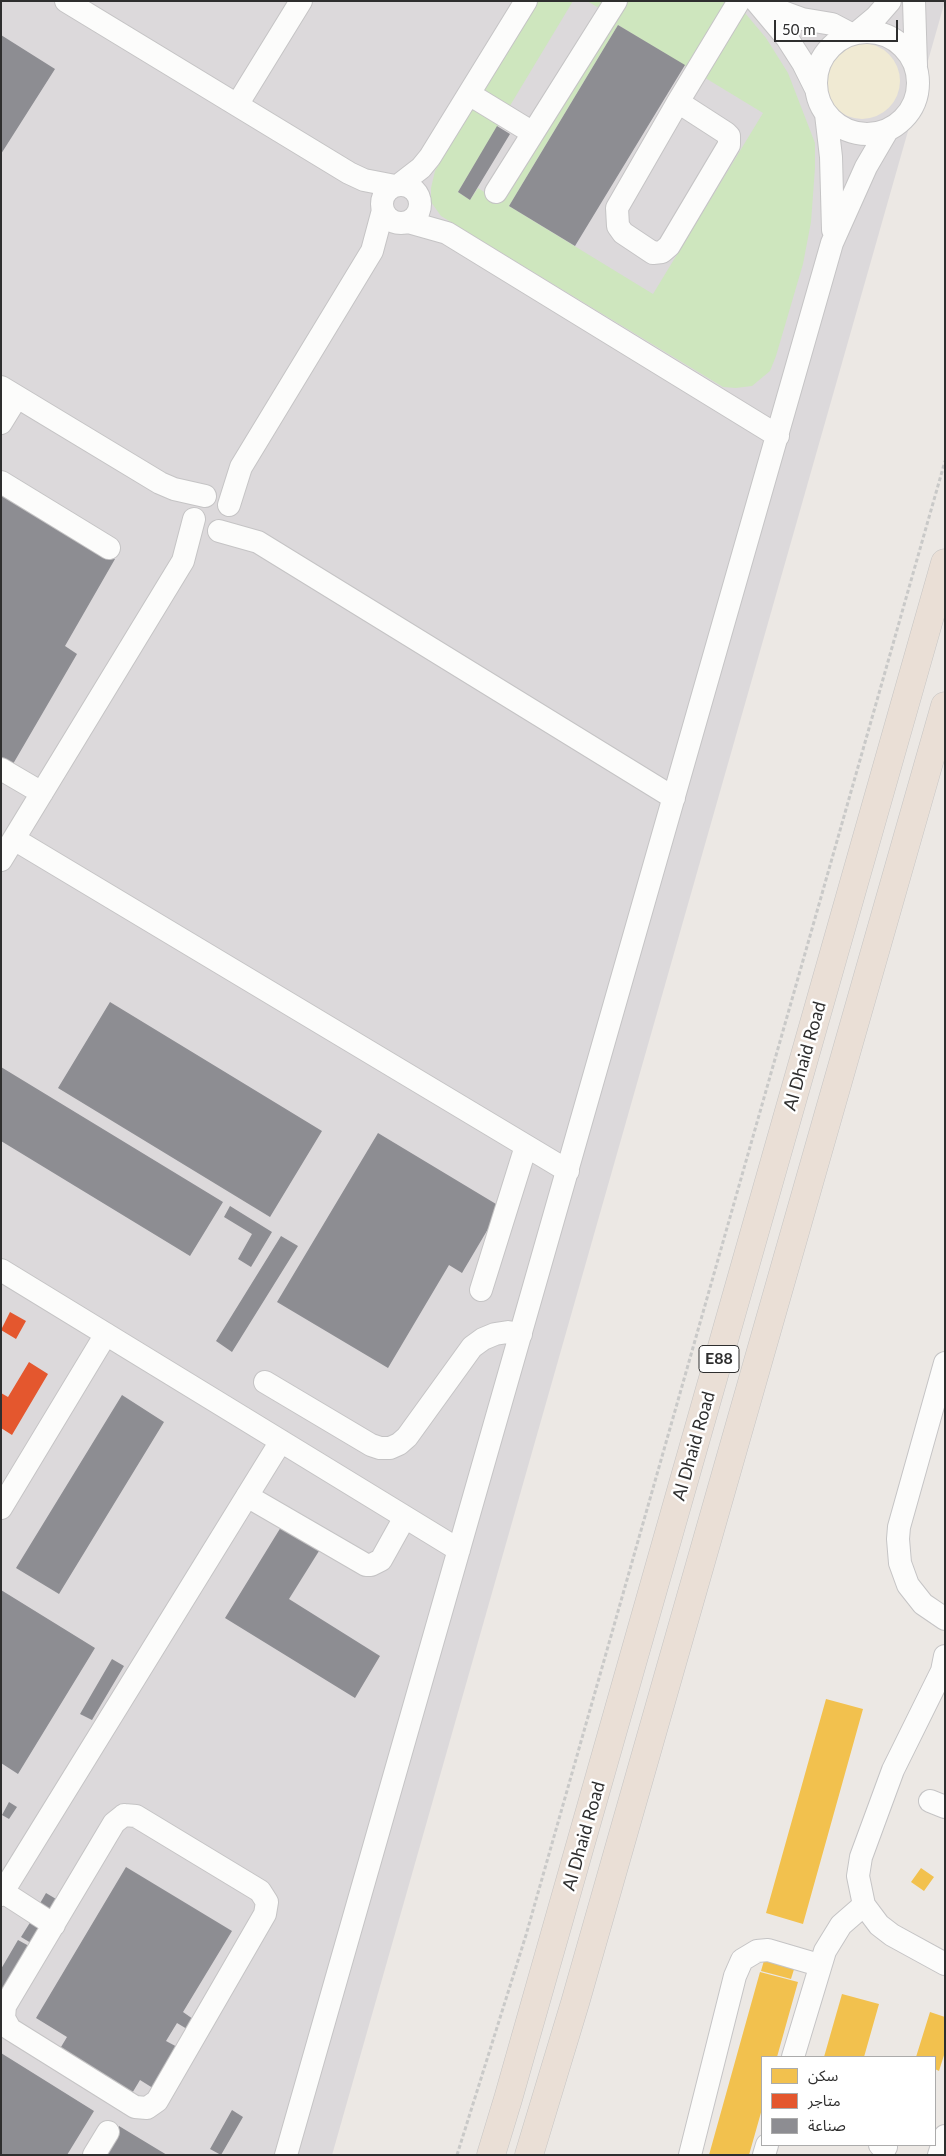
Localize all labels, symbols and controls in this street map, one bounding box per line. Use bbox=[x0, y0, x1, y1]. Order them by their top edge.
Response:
scale bar bbox=[776, 10, 900, 42]
text: 50 m bbox=[782, 20, 816, 38]
street label: Al Dhaid Road bbox=[779, 999, 831, 1113]
road number: E88 bbox=[699, 1346, 739, 1372]
street label: Al Dhaid Road bbox=[668, 1389, 720, 1503]
street label: Al Dhaid Road bbox=[558, 1779, 610, 1893]
legend bbox=[761, 2056, 936, 2146]
text: سكن bbox=[808, 2066, 838, 2084]
text: متاجر bbox=[808, 2091, 841, 2109]
text: صناعة bbox=[808, 2116, 846, 2134]

